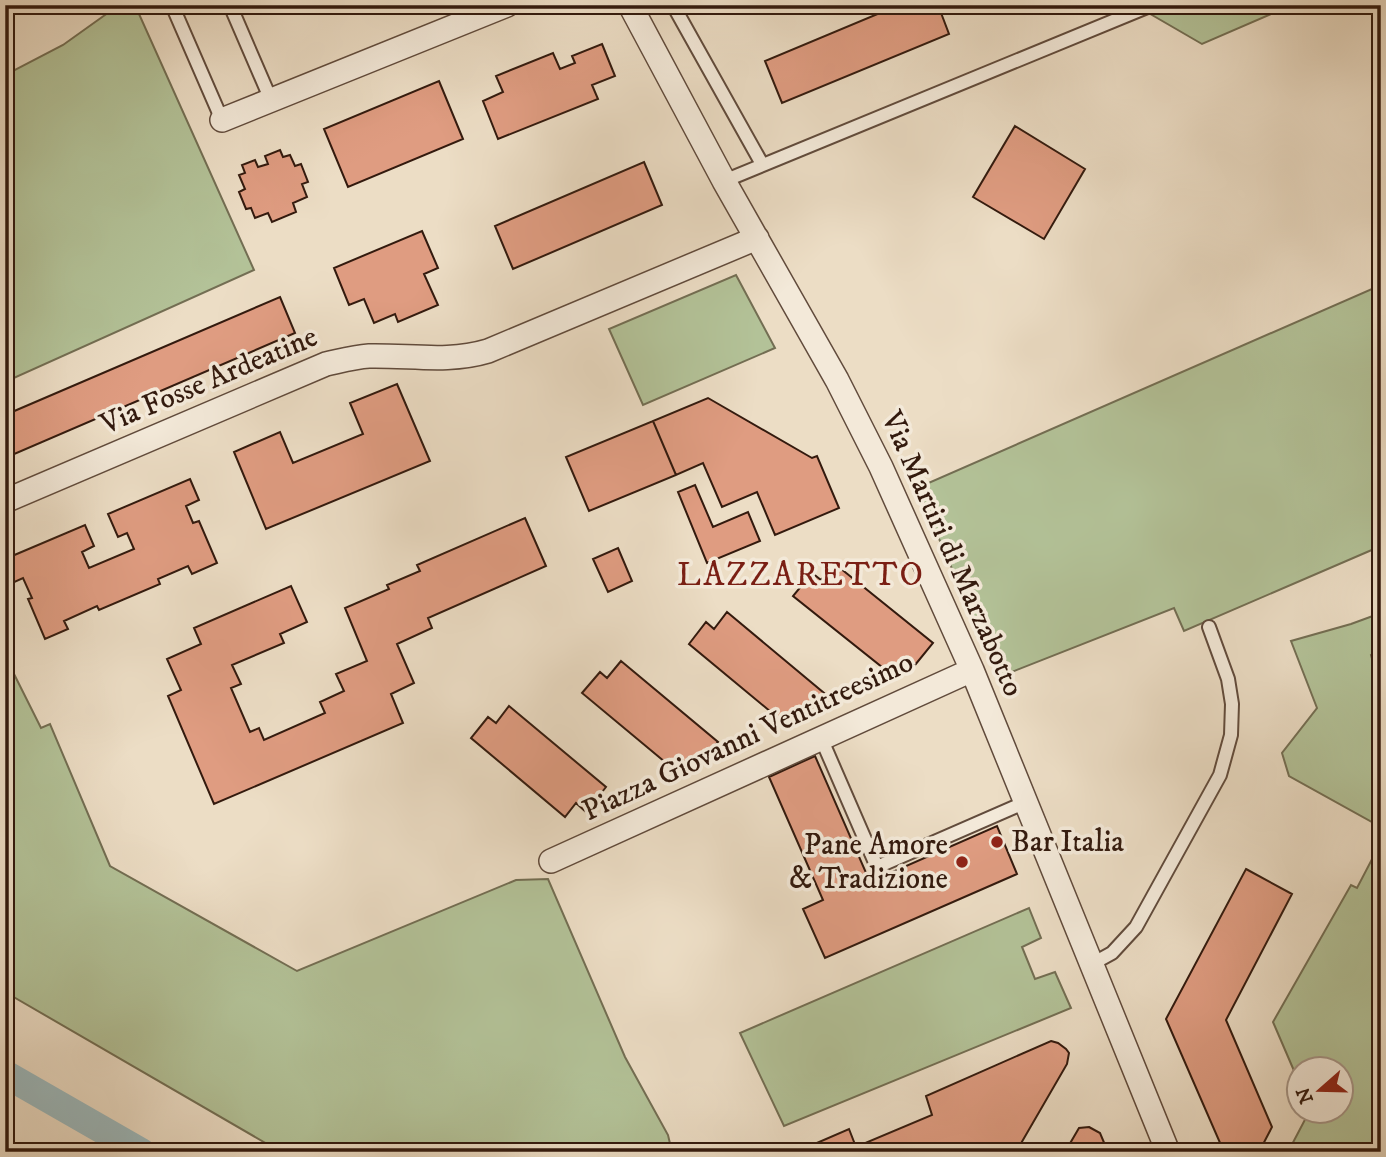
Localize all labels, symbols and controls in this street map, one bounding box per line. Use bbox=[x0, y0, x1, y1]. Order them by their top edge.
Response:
street label: Via Fosse Ardeatine bbox=[94, 319, 323, 444]
street label: Via Martiri di Marzabotto bbox=[872, 405, 1032, 702]
district label: LAZZARETTO bbox=[677, 555, 925, 596]
street label: Piazza Giovanni Ventitreesimo bbox=[577, 644, 919, 830]
place label: Bar Italia bbox=[1011, 824, 1124, 861]
place label: Pane Amore & Tradizione bbox=[789, 827, 948, 898]
marker: Bar Italia bbox=[989, 834, 1005, 850]
marker: Pane Amore & Tradizione bbox=[954, 854, 970, 870]
north arrow bbox=[1284, 1056, 1354, 1126]
text: N bbox=[1292, 1084, 1319, 1107]

